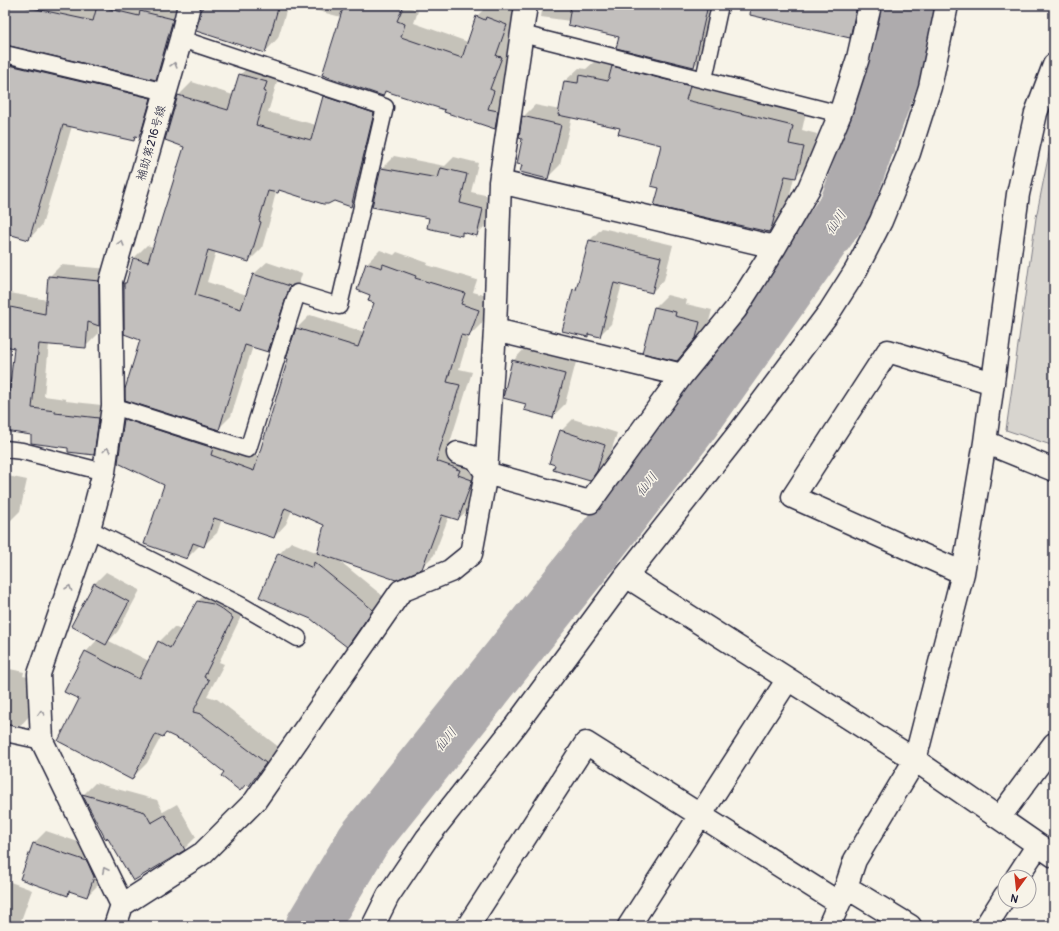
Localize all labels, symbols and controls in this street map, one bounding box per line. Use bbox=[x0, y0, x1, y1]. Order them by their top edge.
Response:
one-way arrow bbox=[169, 61, 178, 68]
street label: 補助第216号線 bbox=[133, 103, 169, 183]
water label: 仙川 bbox=[822, 207, 850, 238]
one-way arrow bbox=[117, 240, 125, 247]
one-way arrow bbox=[102, 447, 111, 453]
water label: 仙川 bbox=[632, 469, 661, 500]
one-way arrow bbox=[64, 585, 72, 592]
one-way arrow bbox=[36, 710, 45, 716]
water label: 仙川 bbox=[431, 724, 460, 755]
one-way arrow bbox=[102, 867, 110, 875]
north arrow bbox=[997, 869, 1037, 909]
text: N bbox=[1009, 891, 1020, 905]

